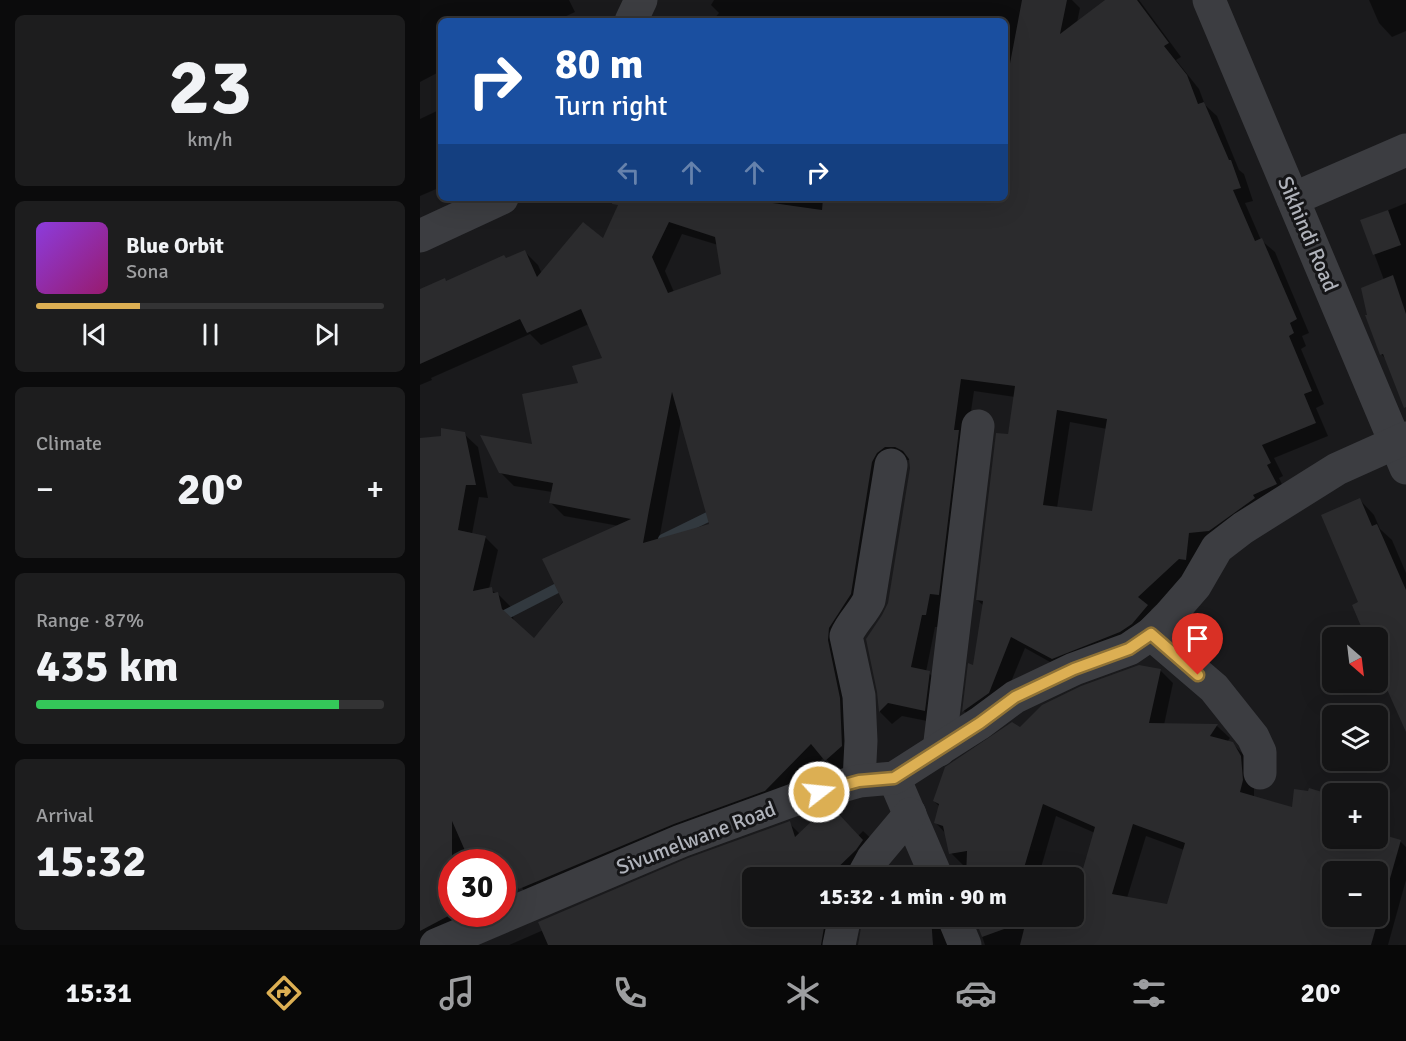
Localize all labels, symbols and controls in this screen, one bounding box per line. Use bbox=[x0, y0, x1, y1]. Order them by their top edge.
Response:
text: 80 m bbox=[555, 39, 644, 90]
text: 23 bbox=[168, 40, 252, 136]
icon: right bbox=[456, 42, 534, 120]
text: Turn right bbox=[555, 90, 668, 123]
text: km/h bbox=[187, 127, 233, 152]
icon: left bbox=[612, 156, 645, 189]
icon: ahead bbox=[675, 156, 708, 189]
icon: ahead bbox=[738, 156, 771, 189]
icon: right bbox=[801, 156, 834, 189]
street label: Sikhindi Road bbox=[1272, 172, 1344, 296]
text: Blue Orbit bbox=[126, 232, 224, 259]
text: Sona bbox=[126, 259, 169, 284]
icon: previous bbox=[78, 318, 111, 351]
icon: pause bbox=[194, 318, 227, 351]
icon: next bbox=[310, 318, 343, 351]
text: Climate bbox=[36, 431, 102, 456]
text: 20° bbox=[177, 462, 243, 517]
text: − bbox=[36, 469, 54, 510]
text: + bbox=[366, 469, 384, 510]
text: Range · 87% bbox=[36, 608, 144, 633]
pin bbox=[1172, 613, 1223, 675]
icon: arrive bbox=[1181, 622, 1214, 655]
north arrow bbox=[1322, 627, 1388, 693]
map controls bbox=[1322, 627, 1388, 927]
text: 435 km bbox=[36, 639, 179, 694]
button: layers bbox=[1322, 705, 1388, 771]
position arrow bbox=[787, 760, 851, 824]
button: + bbox=[1322, 783, 1388, 849]
street label: Sivumelwane Road bbox=[613, 796, 779, 880]
text: Arrival bbox=[36, 803, 94, 828]
text: 15:32 bbox=[36, 834, 146, 889]
speed limit sign: 30 bbox=[438, 849, 516, 927]
button: − bbox=[1322, 861, 1388, 927]
text: 15:32 · 1 min · 90 m bbox=[819, 883, 1007, 910]
icon: directions bbox=[263, 972, 305, 1014]
icon: music bbox=[436, 972, 478, 1014]
icon: phone bbox=[609, 972, 651, 1014]
icon: climate bbox=[782, 972, 824, 1014]
icon: car bbox=[955, 972, 997, 1014]
icon: filters bbox=[1128, 972, 1170, 1014]
text: 15:31 bbox=[65, 977, 132, 1010]
text: 20° bbox=[1301, 977, 1341, 1010]

